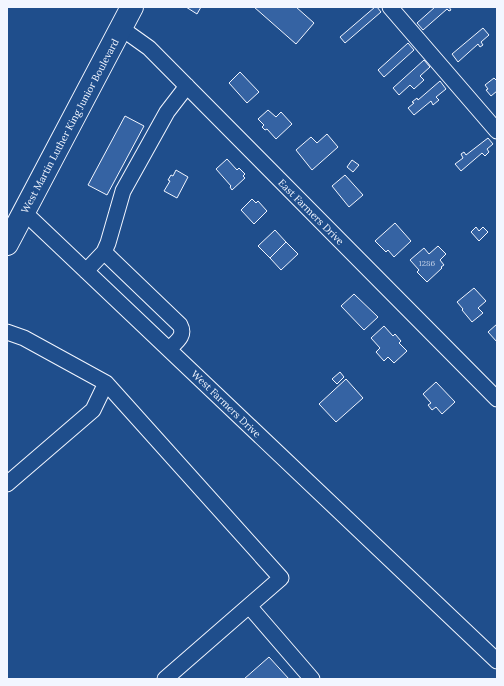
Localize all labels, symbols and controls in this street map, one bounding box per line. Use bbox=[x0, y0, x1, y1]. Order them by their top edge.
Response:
street label: West Martin Luther King Junior Boulevard bbox=[18, 36, 122, 216]
street label: East Farmers Drive bbox=[275, 176, 347, 248]
house number: 1286 bbox=[419, 258, 436, 268]
street label: West Farmers Drive bbox=[189, 367, 264, 441]

